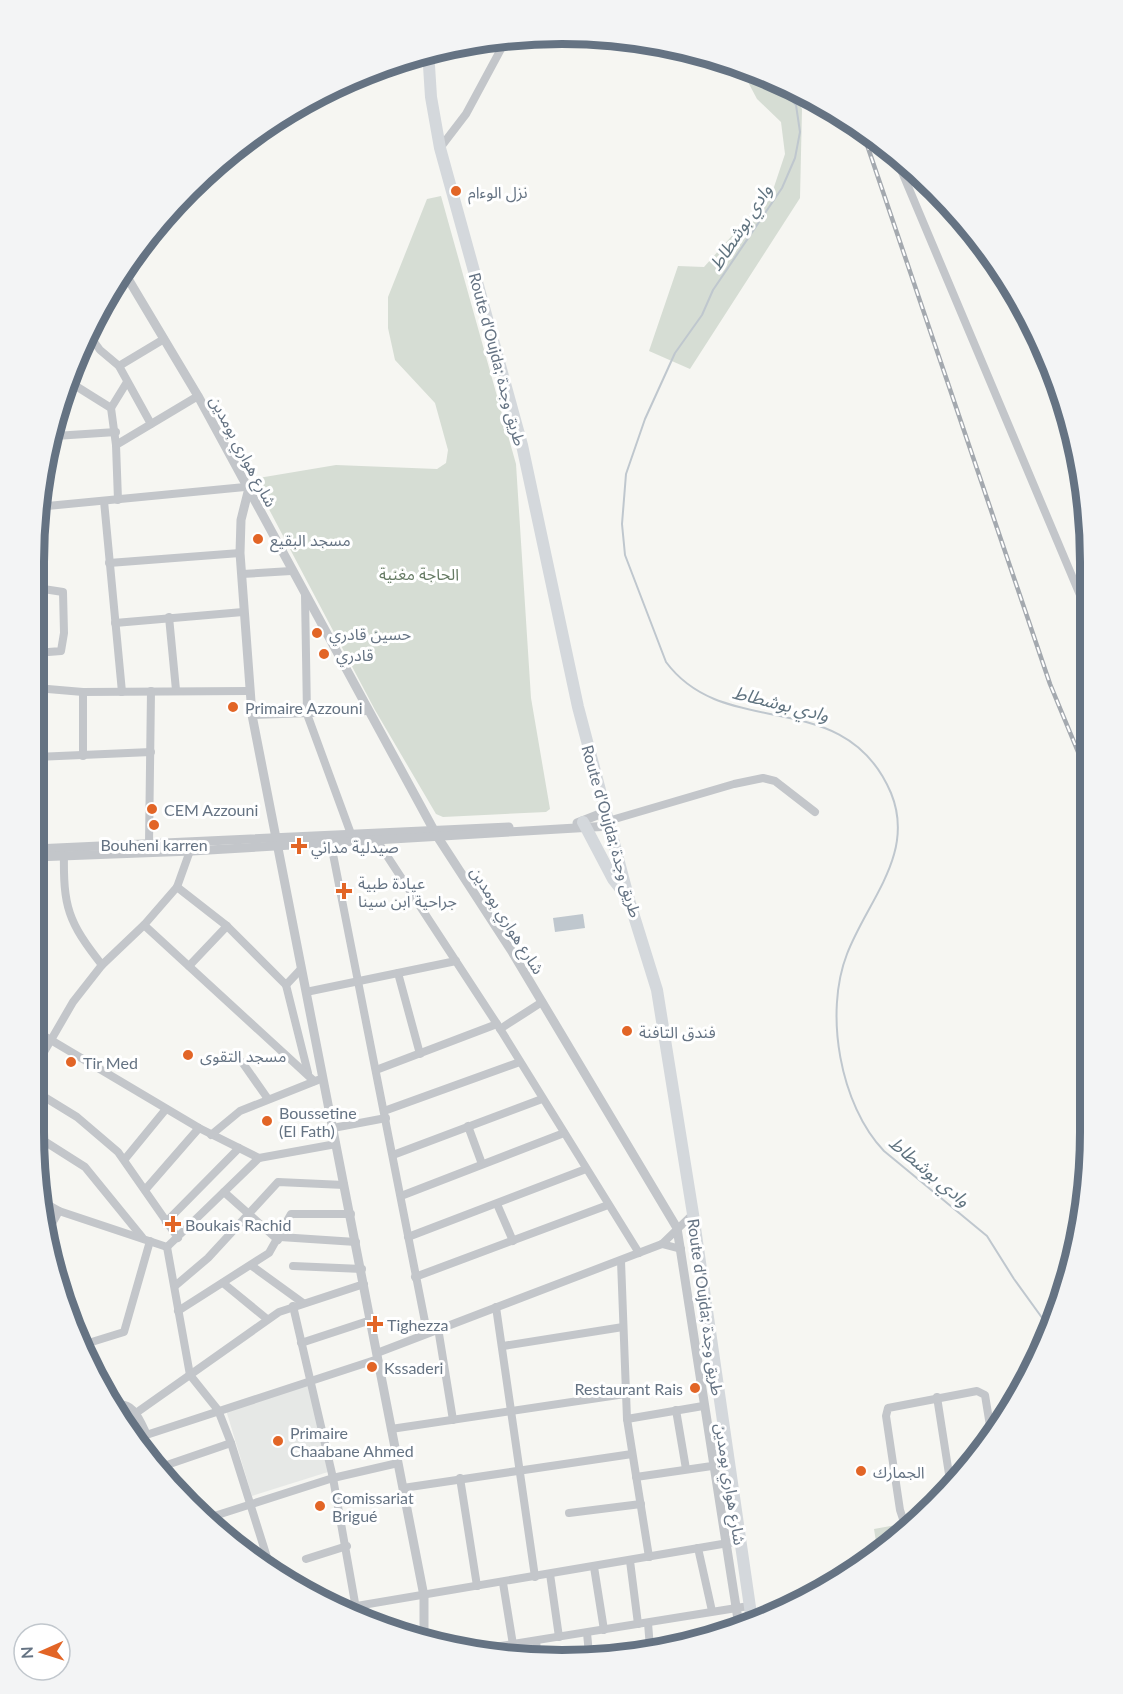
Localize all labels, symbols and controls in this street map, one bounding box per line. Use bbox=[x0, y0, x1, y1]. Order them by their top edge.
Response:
water label: وادي بوشطاط bbox=[704, 180, 780, 277]
place label: نزل الوءام bbox=[468, 182, 528, 205]
marker: نزل الوءام bbox=[449, 184, 463, 198]
street label: Route d'Oujda; طريق وجدة bbox=[464, 270, 530, 448]
street label: شارع هواري بومدين bbox=[203, 392, 281, 512]
place label: مسجد البقيع bbox=[270, 530, 351, 553]
marker: مسجد البقيع bbox=[251, 532, 265, 546]
park label: الحاجة مغنية bbox=[379, 564, 459, 583]
place label: حسين قادري bbox=[329, 624, 411, 646]
marker: حسين قادري bbox=[310, 626, 324, 640]
place label: قادري bbox=[336, 645, 373, 667]
marker: قادري bbox=[317, 647, 331, 661]
water label: وادي بوشطاط bbox=[730, 680, 831, 730]
place label: Primaire Azzouni bbox=[245, 698, 362, 717]
marker: Primaire Azzouni bbox=[226, 700, 240, 714]
street label: Route d'Oujda; طريق وجدة bbox=[576, 742, 646, 920]
place label: CEM Azzouni bbox=[164, 800, 258, 819]
marker: CEM Azzouni bbox=[145, 802, 159, 816]
marker: Bouheni karren bbox=[147, 818, 161, 832]
place label: Bouheni karren bbox=[100, 835, 208, 854]
place label: صيدلية مداني bbox=[311, 837, 399, 859]
marker: صيدلية مداني bbox=[292, 839, 306, 853]
street label: شارع هواري بومدين bbox=[464, 863, 549, 979]
place label: عيادة طبية جراحية ابن سينا bbox=[358, 873, 457, 911]
marker: عيادة طبية جراحية ابن سينا bbox=[335, 882, 353, 900]
place label: فندق التافنة bbox=[639, 1022, 716, 1042]
marker: فندق التافنة bbox=[620, 1024, 634, 1038]
place label: مسجد التقوى bbox=[200, 1046, 286, 1066]
marker: مسجد التقوى bbox=[181, 1048, 195, 1062]
place label: Tir Med bbox=[83, 1053, 138, 1072]
marker: Tir Med bbox=[64, 1055, 78, 1069]
place label: Boussetine (El Fath) bbox=[279, 1103, 357, 1140]
marker: Boussetine (El Fath) bbox=[260, 1114, 274, 1128]
water label: وادي بوشطاط bbox=[883, 1131, 975, 1214]
place label: Boukais Rachid bbox=[185, 1215, 291, 1234]
marker: Boukais Rachid bbox=[166, 1217, 180, 1231]
street label: Route d'Oujda; طريق وجدة bbox=[682, 1217, 728, 1397]
place label: Tighezza bbox=[387, 1315, 448, 1334]
marker: Tighezza bbox=[368, 1317, 382, 1331]
place label: Kssaderi bbox=[384, 1358, 443, 1377]
marker: Kssaderi bbox=[365, 1360, 379, 1374]
place label: Restaurant Rais bbox=[575, 1379, 683, 1398]
marker: Restaurant Rais bbox=[688, 1381, 702, 1395]
street label: شارع هواري بومدين bbox=[708, 1422, 750, 1547]
place label: Primaire Chaabane Ahmed bbox=[290, 1423, 414, 1460]
marker: Primaire Chaabane Ahmed bbox=[271, 1434, 285, 1448]
place label: الجمارك bbox=[873, 1462, 925, 1482]
marker: الجمارك bbox=[854, 1464, 868, 1478]
place label: Comissariat Brigué bbox=[332, 1488, 414, 1525]
marker: Comissariat Brigué bbox=[313, 1499, 327, 1513]
north arrow bbox=[12, 1622, 72, 1682]
text: N bbox=[17, 1646, 36, 1659]

